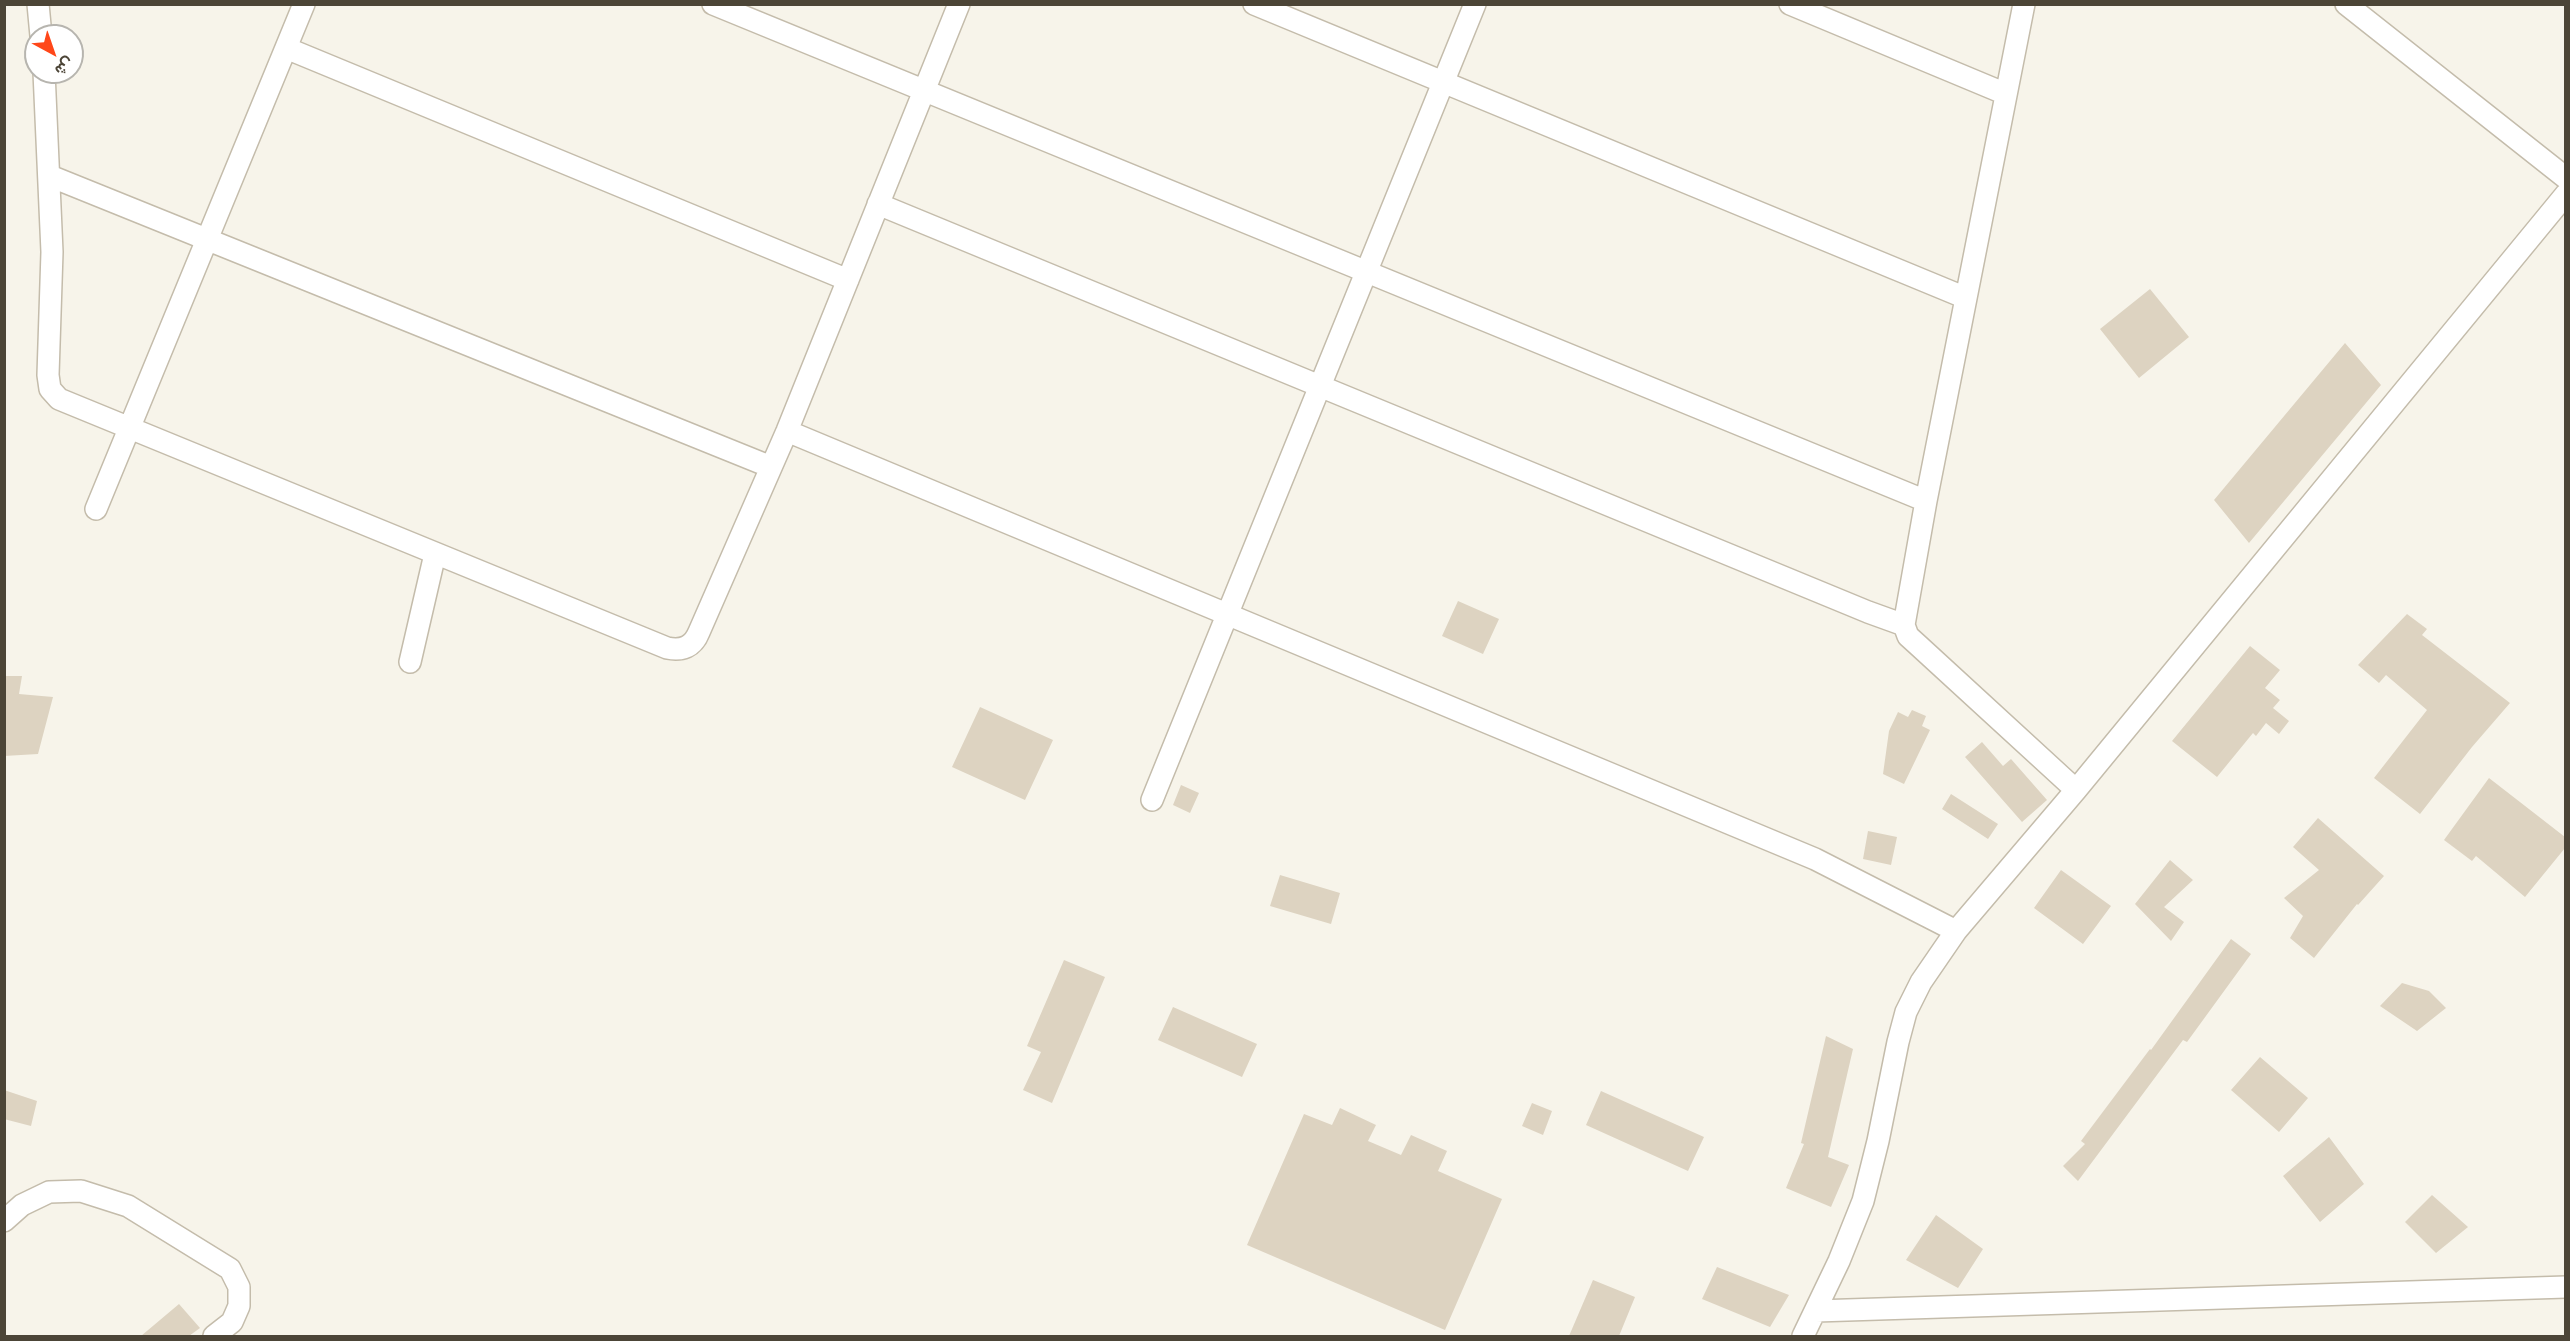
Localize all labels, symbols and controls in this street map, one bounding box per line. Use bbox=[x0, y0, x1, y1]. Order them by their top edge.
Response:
north arrow bbox=[24, 24, 84, 84]
text: ش bbox=[50, 52, 79, 82]

